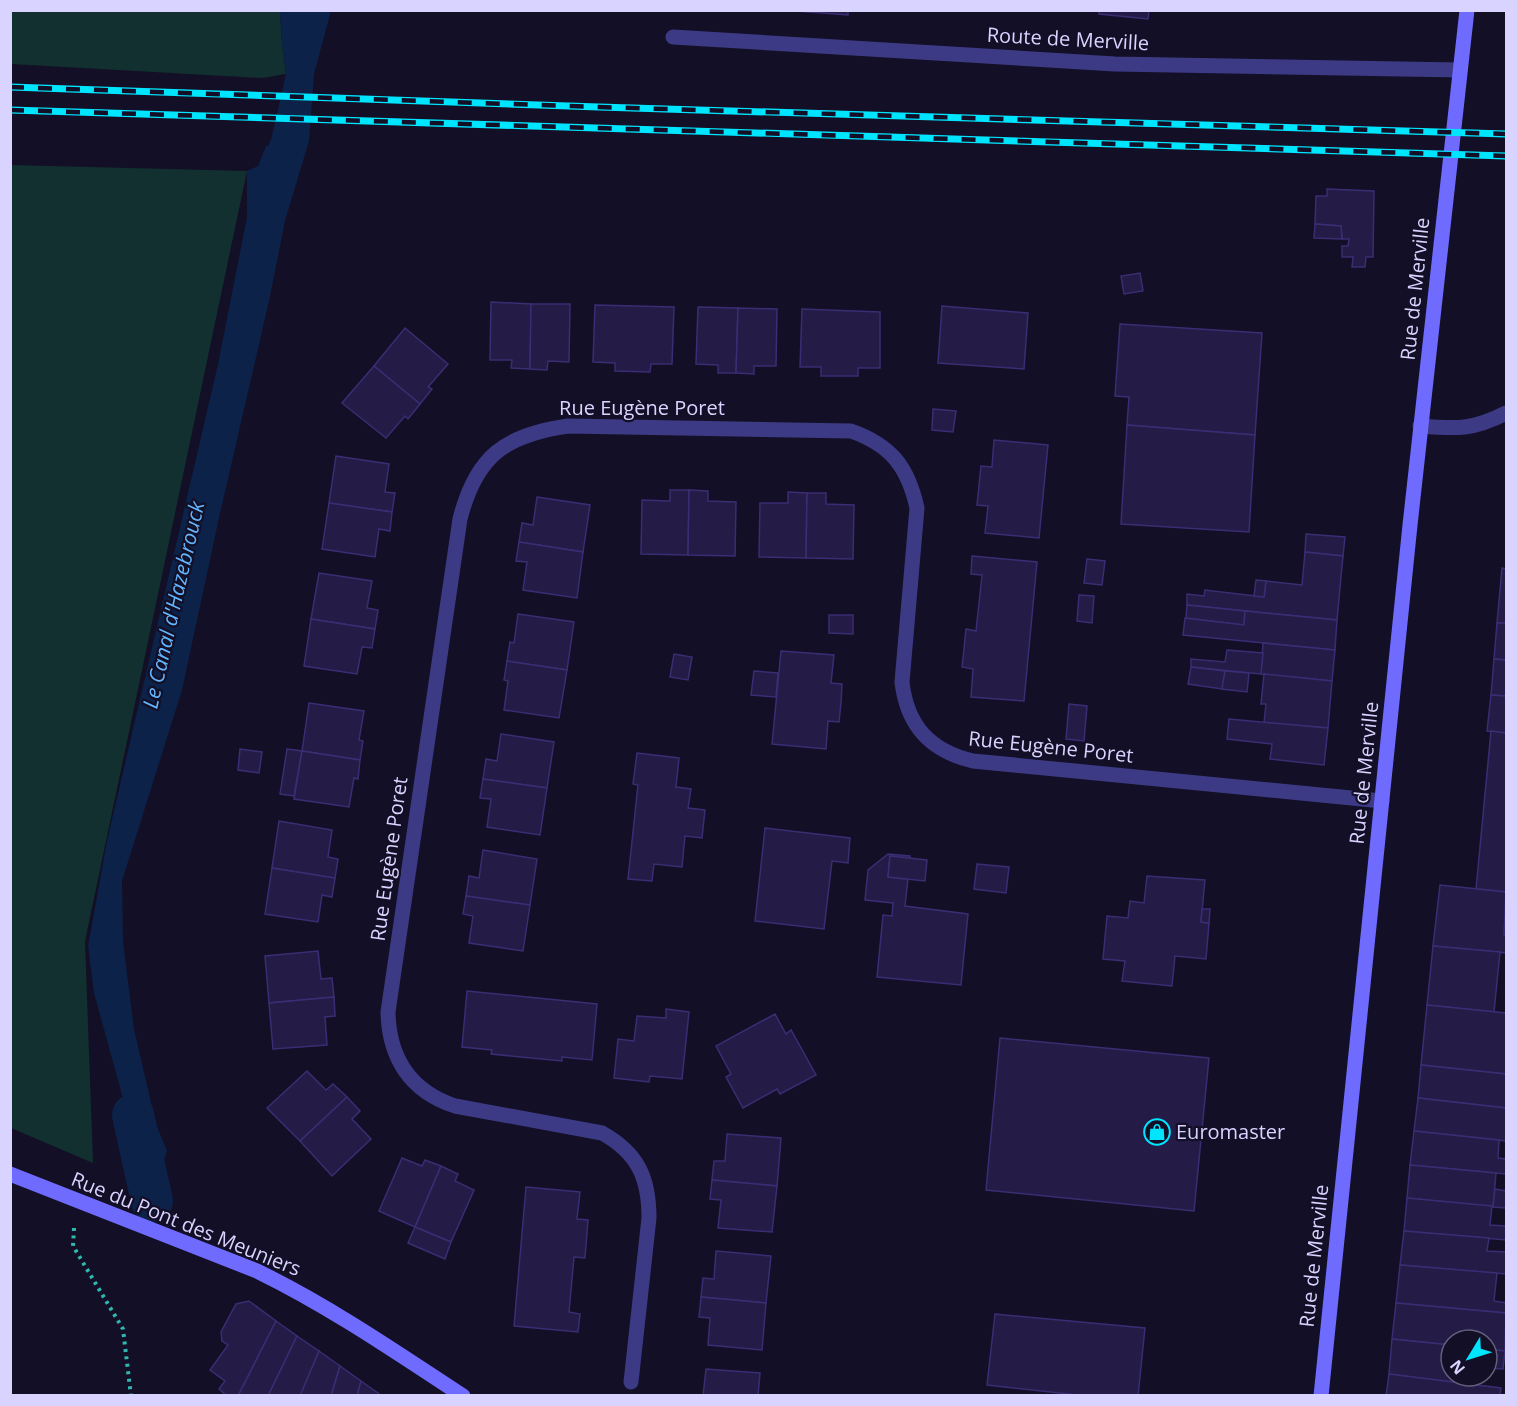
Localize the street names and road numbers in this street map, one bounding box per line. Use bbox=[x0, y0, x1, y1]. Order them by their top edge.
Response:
street label: Route de Merville bbox=[986, 21, 1150, 56]
street label: Rue de Merville bbox=[1394, 216, 1435, 362]
street label: Rue Eugène Poret bbox=[559, 394, 725, 421]
street label: Rue de Merville bbox=[1343, 700, 1384, 846]
street label: Rue Eugène Poret bbox=[967, 724, 1135, 769]
street label: Rue Eugène Poret bbox=[364, 775, 413, 943]
street label: Rue du Pont des Meuniers bbox=[67, 1165, 305, 1282]
street label: Rue de Merville bbox=[1293, 1183, 1334, 1329]

